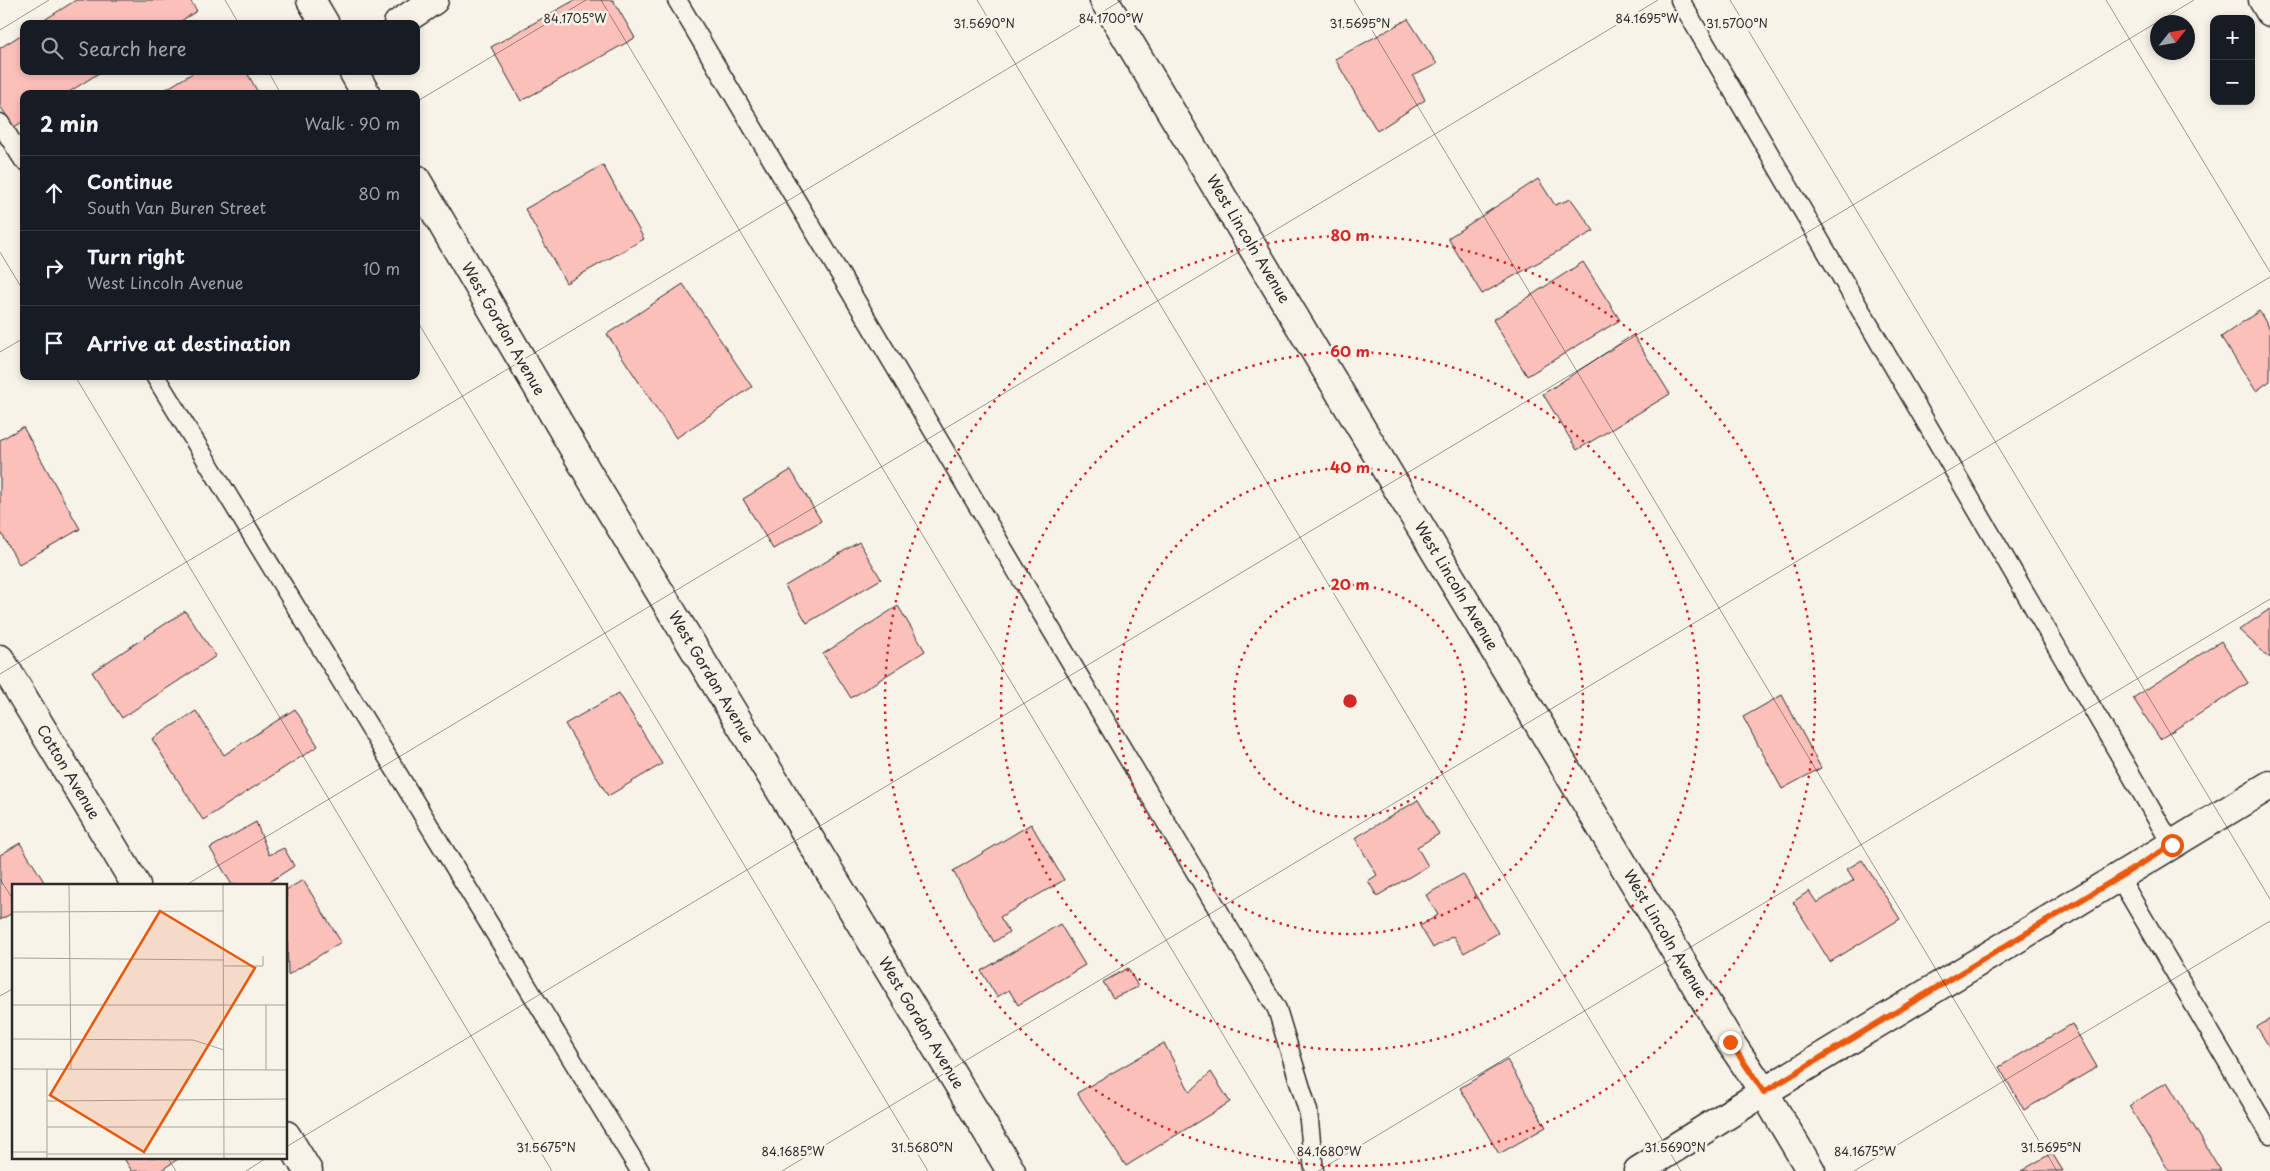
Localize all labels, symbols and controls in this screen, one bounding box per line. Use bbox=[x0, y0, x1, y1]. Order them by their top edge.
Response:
text: 84.1705°W bbox=[543, 9, 607, 27]
text: 84.1700°W bbox=[1079, 9, 1144, 27]
text: 84.1695°W bbox=[1615, 9, 1679, 27]
text: 31.5690°N bbox=[953, 14, 1015, 32]
text: 31.5695°N bbox=[1330, 14, 1390, 32]
text: 31.5700°N bbox=[1706, 14, 1768, 32]
north arrow bbox=[2150, 15, 2195, 60]
map controls bbox=[2210, 15, 2255, 105]
button: + bbox=[2210, 15, 2255, 60]
search box bbox=[20, 20, 420, 75]
icon: search bbox=[38, 34, 66, 62]
text: Search here bbox=[78, 34, 187, 62]
button: − bbox=[2210, 60, 2255, 105]
text: 2 min bbox=[40, 107, 99, 139]
text: Walk · 90 m bbox=[305, 111, 400, 135]
text: Continue bbox=[87, 167, 173, 195]
street label: West Lincoln Avenue bbox=[1202, 169, 1297, 307]
icon: ahead bbox=[40, 179, 68, 207]
text: 80 m bbox=[358, 181, 400, 205]
text: South Van Buren Street bbox=[87, 195, 266, 219]
text: 80 m bbox=[1330, 223, 1370, 246]
text: Turn right bbox=[87, 242, 185, 270]
icon: right bbox=[40, 254, 68, 282]
text: 10 m bbox=[363, 256, 400, 280]
street label: West Gordon Avenue bbox=[457, 257, 552, 399]
text: West Lincoln Avenue bbox=[87, 270, 244, 294]
icon: arrive bbox=[40, 329, 68, 357]
text: Arrive at destination bbox=[87, 329, 291, 357]
text: 60 m bbox=[1330, 339, 1370, 362]
text: 40 m bbox=[1330, 455, 1370, 478]
street label: West Lincoln Avenue bbox=[1410, 516, 1505, 654]
text: 20 m bbox=[1331, 572, 1369, 595]
street label: West Gordon Avenue bbox=[664, 606, 761, 747]
centre of rings bbox=[1341, 692, 1359, 710]
street label: Cotton Avenue bbox=[32, 719, 107, 823]
route start bbox=[2161, 834, 2184, 857]
street label: West Lincoln Avenue bbox=[1619, 864, 1714, 1002]
inset map bbox=[12, 884, 288, 1158]
street label: West Gordon Avenue bbox=[874, 952, 971, 1093]
route end bbox=[1719, 1031, 1742, 1054]
text: 31.5675°N bbox=[516, 1138, 576, 1156]
text: 31.5680°N bbox=[891, 1138, 953, 1156]
text: 31.5690°N bbox=[1644, 1138, 1706, 1156]
text: 31.5695°N bbox=[2021, 1138, 2081, 1156]
text: 84.1685°W bbox=[761, 1142, 825, 1160]
text: 84.1680°W bbox=[1297, 1142, 1362, 1160]
text: 84.1675°W bbox=[1834, 1142, 1897, 1160]

